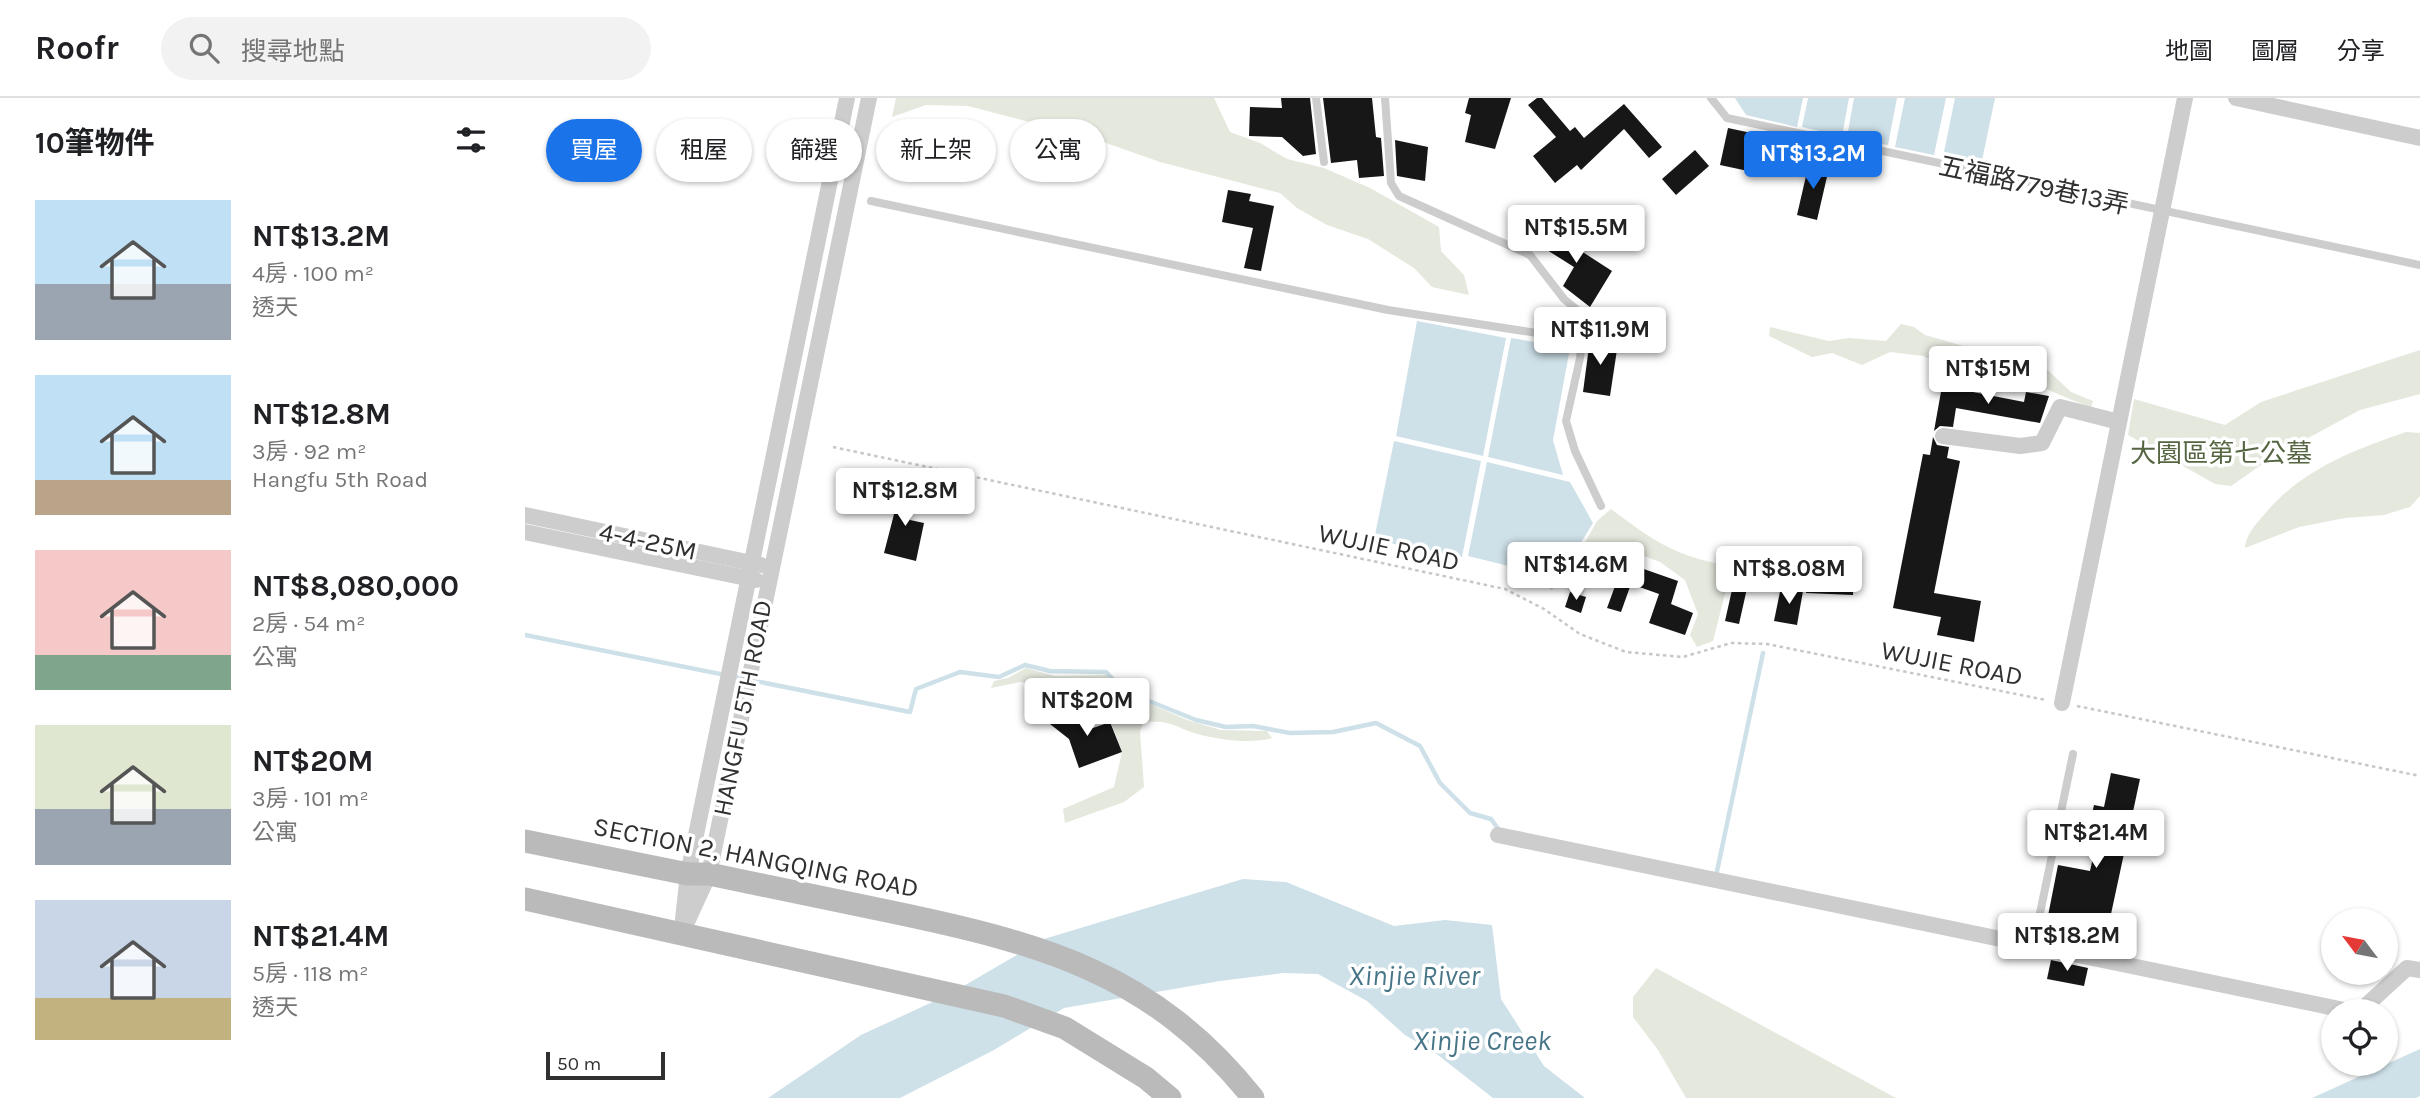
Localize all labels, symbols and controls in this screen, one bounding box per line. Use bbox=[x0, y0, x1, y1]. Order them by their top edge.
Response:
search box bbox=[161, 17, 651, 80]
text: Roofr bbox=[35, 29, 119, 67]
icon: search bbox=[185, 29, 223, 67]
text: 搜尋地點 bbox=[241, 36, 345, 67]
text: 地圖 bbox=[2165, 37, 2213, 65]
text: 圖層 bbox=[2251, 37, 2299, 65]
text: 分享 bbox=[2337, 37, 2385, 65]
chip: 買屋 bbox=[546, 119, 642, 182]
chip: 租屋 bbox=[656, 119, 752, 182]
chip: 篩選 bbox=[766, 119, 862, 182]
chip: 新上架 bbox=[876, 119, 996, 182]
chip: 公寓 bbox=[1010, 119, 1106, 182]
icon: filters bbox=[452, 121, 490, 159]
text: 10筆物件 bbox=[35, 125, 155, 161]
pin: NT$13.2M bbox=[1741, 132, 1885, 191]
text: NT$13.2M bbox=[1760, 140, 1866, 167]
street label: 五福路779巷13弄 bbox=[1936, 150, 2132, 221]
pin: NT$15.5M bbox=[1504, 206, 1648, 265]
text: NT$15.5M bbox=[1524, 214, 1628, 241]
text: NT$13.2M bbox=[252, 218, 390, 254]
icon: home bbox=[91, 228, 175, 312]
text: 4房 · 100 m² bbox=[252, 260, 374, 287]
text: 透天 bbox=[252, 294, 298, 321]
pin: NT$11.9M bbox=[1528, 308, 1672, 367]
text: NT$11.9M bbox=[1550, 316, 1650, 343]
pin: NT$15M bbox=[1931, 346, 2045, 406]
text: NT$15M bbox=[1945, 355, 2031, 382]
text: NT$12.8M bbox=[252, 396, 391, 432]
icon: home bbox=[91, 403, 175, 487]
text: 3房 · 92 m² bbox=[252, 438, 366, 465]
park label: 大園區第七公墓 bbox=[2130, 438, 2312, 469]
text: Hangfu 5th Road bbox=[252, 466, 428, 493]
pin: NT$12.8M bbox=[833, 468, 977, 528]
text: NT$12.8M bbox=[852, 477, 958, 504]
street label: 4-4-25M bbox=[596, 516, 699, 567]
street label: WUJIE ROAD bbox=[1315, 517, 1462, 578]
pin: NT$14.6M bbox=[1504, 542, 1648, 602]
pin: NT$8.08M bbox=[1717, 546, 1861, 606]
text: NT$14.6M bbox=[1523, 551, 1629, 578]
text: NT$8.08M bbox=[1732, 555, 1846, 582]
text: NT$8,080,000 bbox=[252, 568, 459, 604]
icon: home bbox=[91, 578, 175, 662]
street label: HANGFU 5TH ROAD bbox=[706, 597, 779, 819]
text: 2房 · 54 m² bbox=[252, 610, 365, 637]
street label: WUJIE ROAD bbox=[1878, 635, 2025, 692]
text: 公寓 bbox=[252, 644, 298, 671]
pin: NT$20M bbox=[1030, 678, 1144, 738]
text: NT$20M bbox=[1040, 687, 1134, 714]
text: NT$20M bbox=[252, 743, 374, 779]
icon: home bbox=[91, 753, 175, 837]
text: 3房 · 101 m² bbox=[252, 785, 369, 812]
pin: NT$21.4M bbox=[2024, 810, 2168, 870]
street label: SECTION 2, HANGQING ROAD bbox=[591, 811, 921, 904]
text: 公寓 bbox=[252, 819, 298, 846]
text: NT$21.4M bbox=[2043, 819, 2149, 846]
north arrow bbox=[2321, 908, 2397, 985]
map controls bbox=[2321, 908, 2398, 1076]
pin: NT$18.2M bbox=[1995, 914, 2139, 973]
text: NT$21.4M bbox=[252, 918, 390, 954]
text: NT$18.2M bbox=[2014, 922, 2120, 949]
icon: home bbox=[91, 928, 175, 1012]
water label: Xinjie River bbox=[1348, 959, 1481, 992]
text: 5房 · 118 m² bbox=[252, 960, 369, 987]
text: 透天 bbox=[252, 994, 298, 1021]
button: locate bbox=[2321, 999, 2398, 1076]
water label: Xinjie Creek bbox=[1413, 1024, 1552, 1057]
scale bar bbox=[546, 1049, 665, 1081]
text: 50 m bbox=[557, 1053, 601, 1075]

